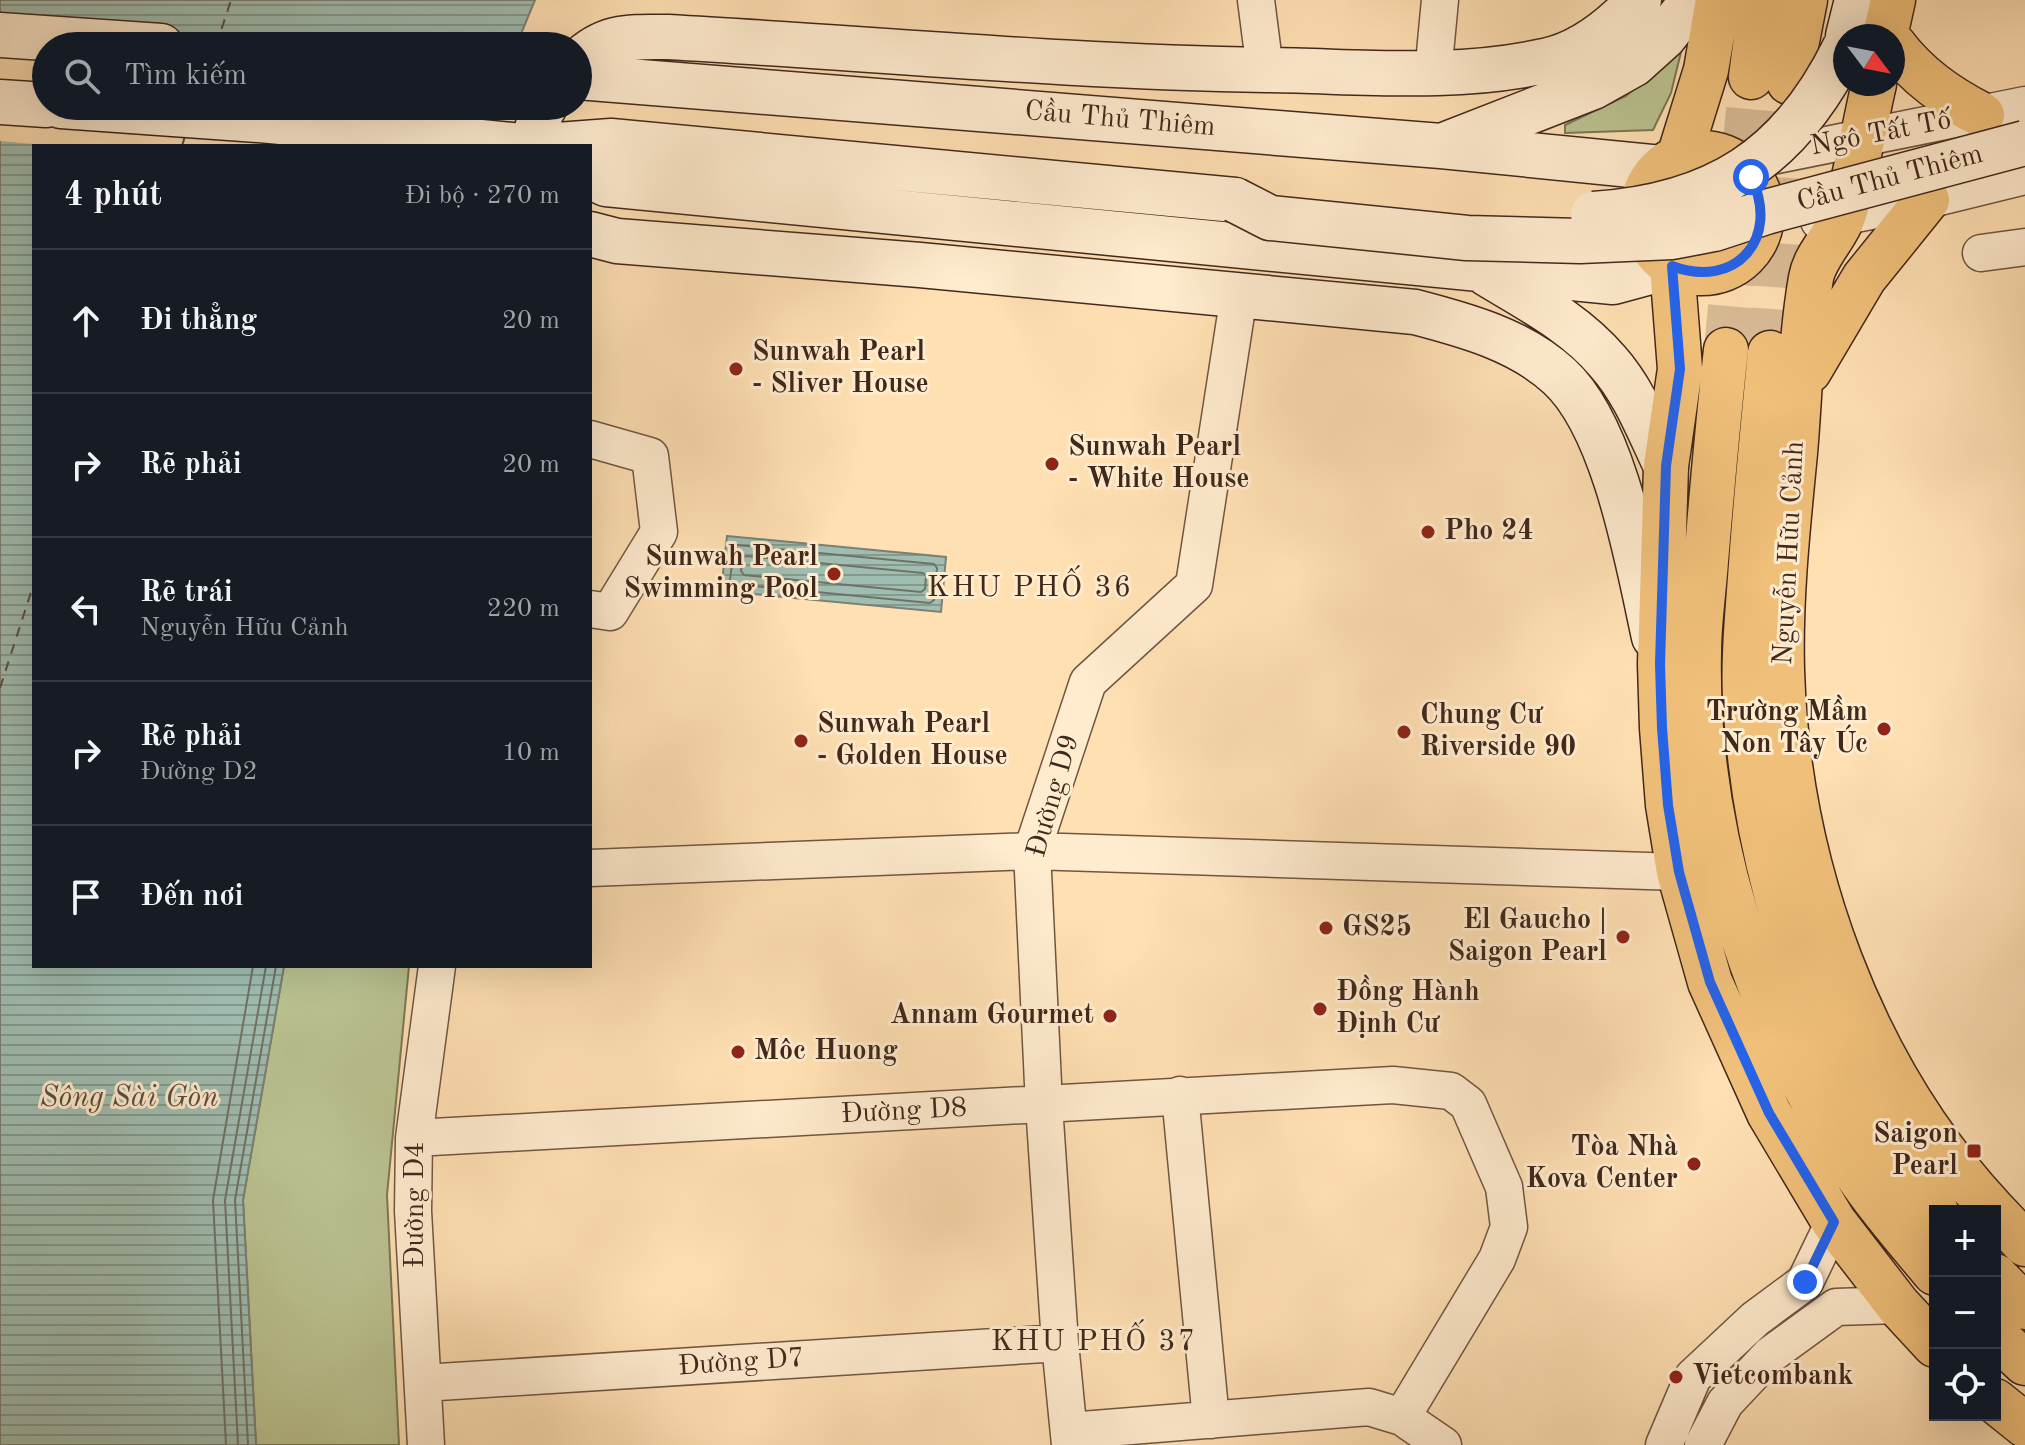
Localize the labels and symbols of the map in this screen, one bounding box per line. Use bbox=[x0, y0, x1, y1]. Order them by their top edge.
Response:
north arrow bbox=[1833, 24, 1905, 96]
street label: Cầu Thủ Thiêm bbox=[1023, 95, 1217, 142]
street label: Ngô Tất Tố bbox=[1808, 105, 1955, 161]
street label: Cầu Thủ Thiêm bbox=[1793, 138, 1986, 217]
route start bbox=[1733, 159, 1769, 195]
place label: Sunwah Pearl - Sliver House bbox=[752, 339, 929, 399]
marker: Sunwah Pearl - Sliver House bbox=[727, 360, 745, 378]
place label: Sunwah Pearl - White House bbox=[1068, 434, 1249, 494]
street label: Nguyễn Hữu Cảnh bbox=[1768, 440, 1810, 666]
marker: Sunwah Pearl - White House bbox=[1043, 455, 1061, 473]
place label: Pho 24 bbox=[1444, 518, 1534, 546]
marker: Pho 24 bbox=[1419, 523, 1437, 541]
place label: Sunwah Pearl Swimming Pool bbox=[624, 544, 818, 604]
marker: Sunwah Pearl Swimming Pool bbox=[825, 565, 843, 583]
district label: KHU PHỐ 36 bbox=[927, 565, 1133, 603]
place label: Trường Mầm Non Tây Úc bbox=[1706, 694, 1868, 759]
place label: Chung Cư Riverside 90 bbox=[1420, 702, 1576, 762]
place label: Sunwah Pearl - Golden House bbox=[817, 711, 1008, 771]
marker: Trường Mầm Non Tây Úc bbox=[1875, 720, 1893, 738]
marker: Chung Cư Riverside 90 bbox=[1395, 723, 1413, 741]
street label: Đường D9 bbox=[1023, 731, 1085, 861]
marker: Sunwah Pearl - Golden House bbox=[792, 732, 810, 750]
place label: El Gaucho | Saigon Pearl bbox=[1448, 907, 1607, 967]
place label: GS25 bbox=[1342, 914, 1412, 942]
marker: GS25 bbox=[1317, 919, 1335, 937]
marker: El Gaucho | Saigon Pearl bbox=[1614, 928, 1632, 946]
place label: Đồng Hành Định Cư bbox=[1336, 974, 1480, 1039]
marker: Đồng Hành Định Cư bbox=[1311, 1000, 1329, 1018]
place label: Annam Gourmet bbox=[890, 1002, 1094, 1030]
marker: Annam Gourmet bbox=[1101, 1007, 1119, 1025]
place label: Môc Huong bbox=[754, 1038, 898, 1066]
marker: Môc Huong bbox=[729, 1043, 747, 1061]
water label: Sông Sài Gòn bbox=[40, 1083, 218, 1113]
street label: Đường D8 bbox=[840, 1095, 968, 1129]
place label: Saigon Pearl bbox=[1873, 1121, 1958, 1181]
place label: Tòa Nhà Kova Center bbox=[1526, 1134, 1678, 1194]
street label: Đường D4 bbox=[402, 1142, 430, 1268]
marker: Saigon Pearl bbox=[1965, 1142, 1983, 1160]
marker: Tòa Nhà Kova Center bbox=[1685, 1155, 1703, 1173]
route end bbox=[1787, 1264, 1823, 1300]
district label: KHU PHỐ 37 bbox=[991, 1319, 1197, 1357]
street label: Đường D7 bbox=[677, 1345, 805, 1381]
place label: Vietcombank bbox=[1692, 1363, 1854, 1391]
marker: Vietcombank bbox=[1667, 1368, 1685, 1386]

